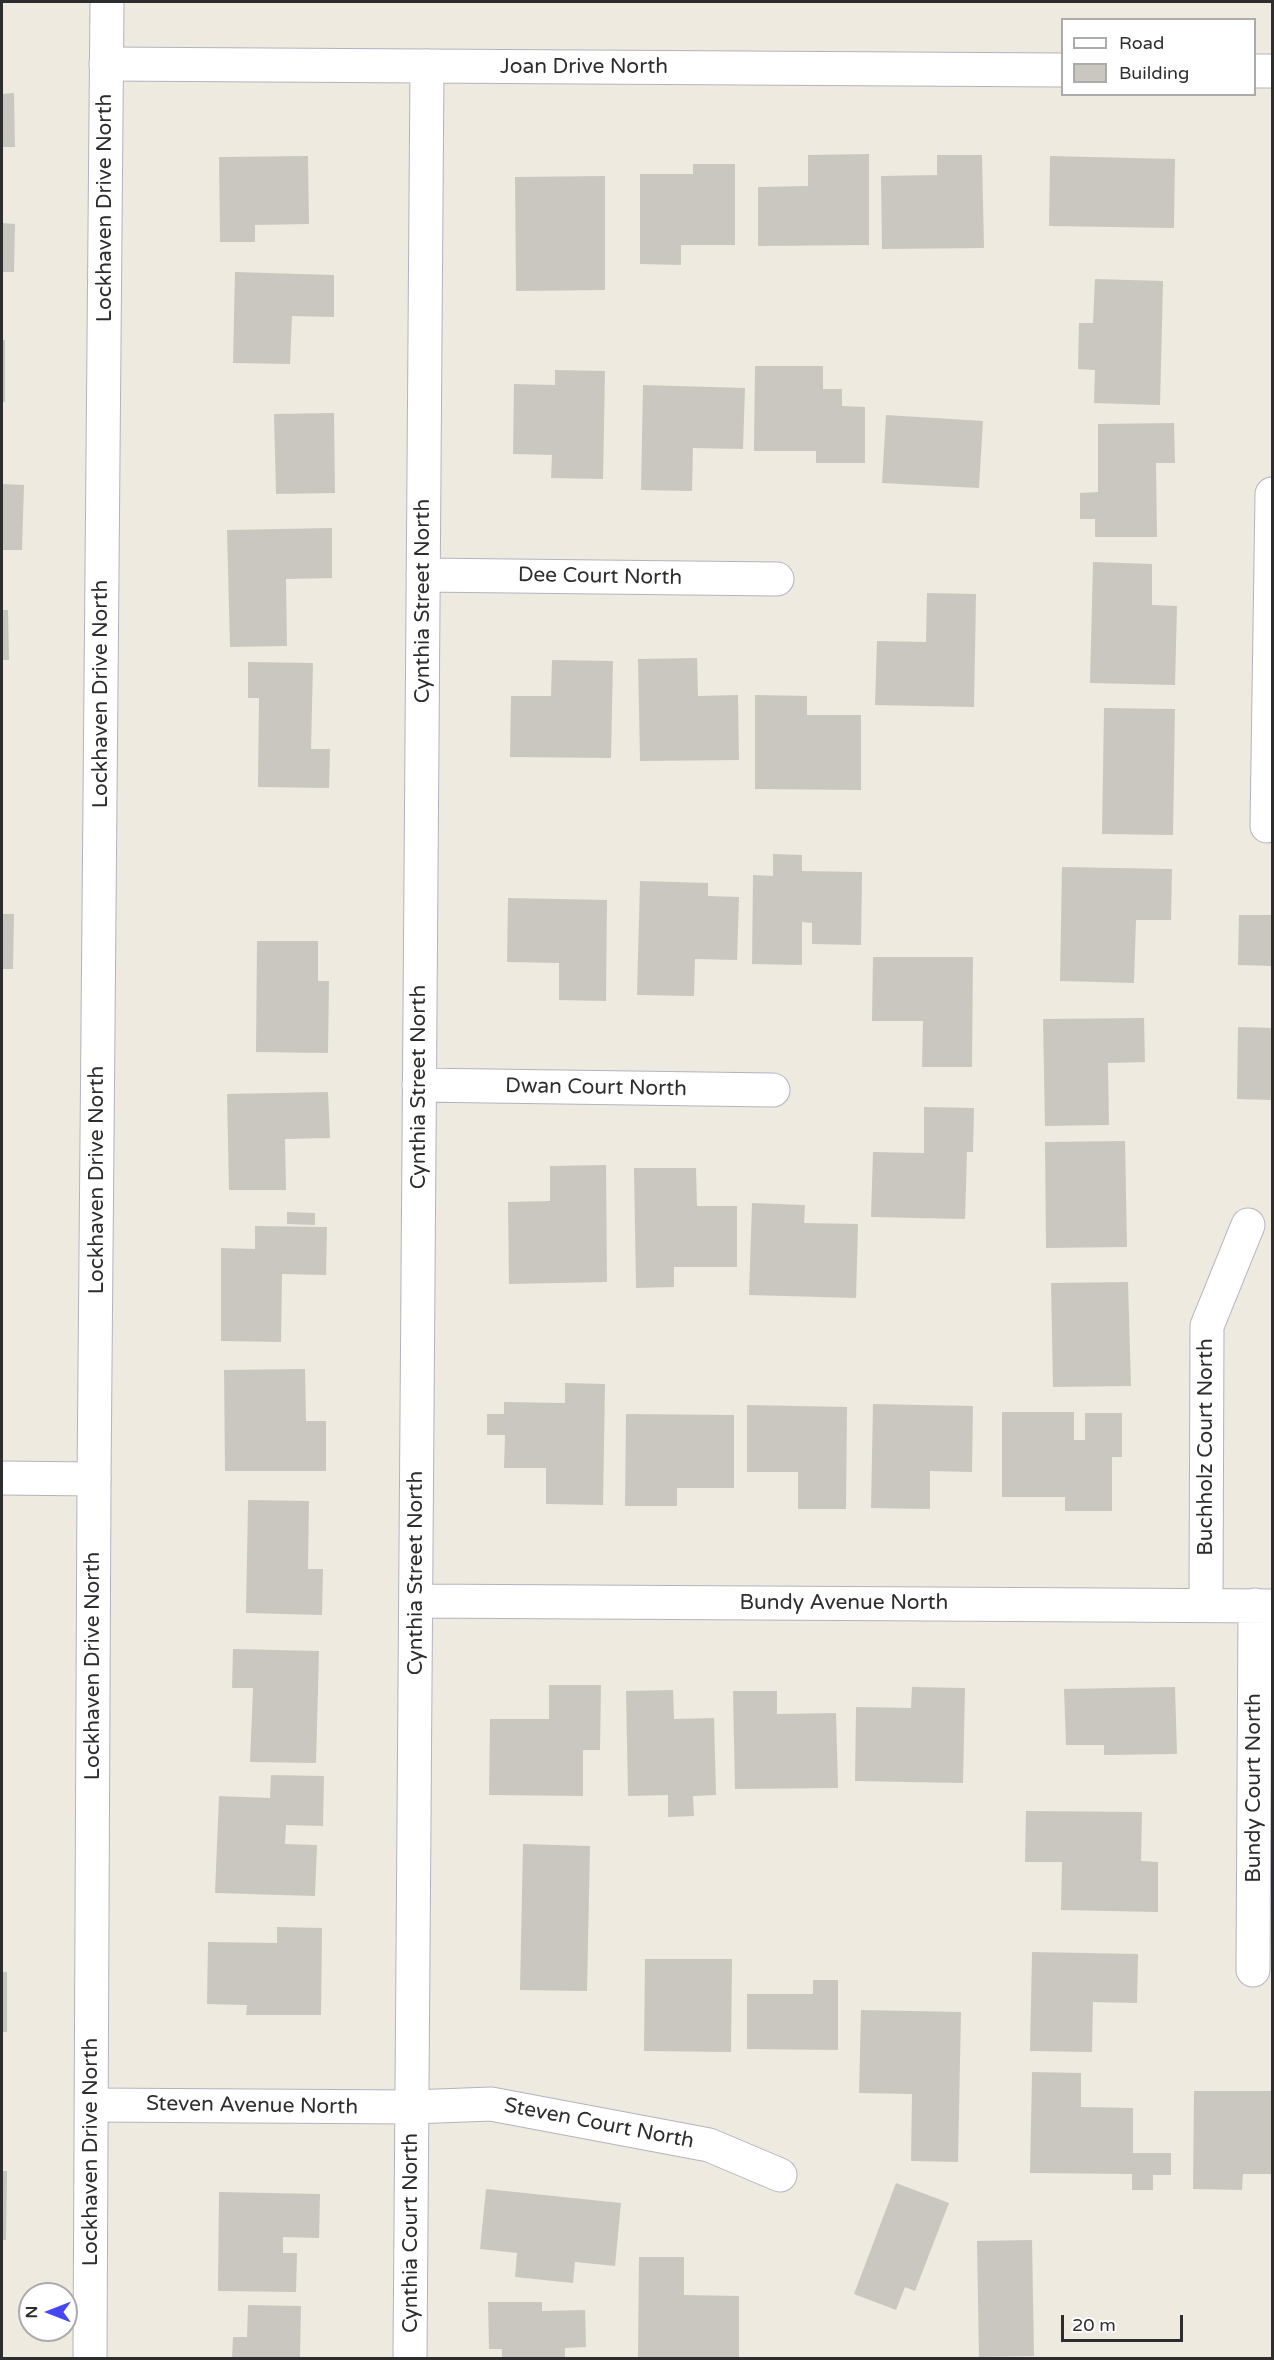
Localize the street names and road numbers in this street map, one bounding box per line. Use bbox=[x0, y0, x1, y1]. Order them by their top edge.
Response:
street label: Joan Drive North bbox=[500, 54, 668, 80]
street label: Lockhaven Drive North bbox=[92, 94, 118, 322]
street label: Cynthia Street North bbox=[410, 499, 436, 703]
street label: Dee Court North bbox=[518, 563, 682, 591]
street label: Lockhaven Drive North bbox=[88, 580, 114, 808]
street label: Cynthia Street North bbox=[406, 985, 432, 1189]
street label: Lockhaven Drive North bbox=[84, 1066, 110, 1294]
street label: Dwan Court North bbox=[505, 1074, 687, 1102]
street label: Buchholz Court North bbox=[1193, 1338, 1219, 1556]
street label: Cynthia Street North bbox=[403, 1471, 429, 1675]
street label: Lockhaven Drive North bbox=[80, 1552, 106, 1780]
street label: Bundy Avenue North bbox=[740, 1590, 948, 1616]
street label: Bundy Court North bbox=[1241, 1693, 1267, 1883]
street label: Lockhaven Drive North bbox=[78, 2038, 104, 2266]
street label: Steven Avenue North bbox=[146, 2092, 358, 2120]
street label: Steven Court North bbox=[502, 2093, 696, 2155]
street label: Cynthia Court North bbox=[398, 2133, 424, 2333]

